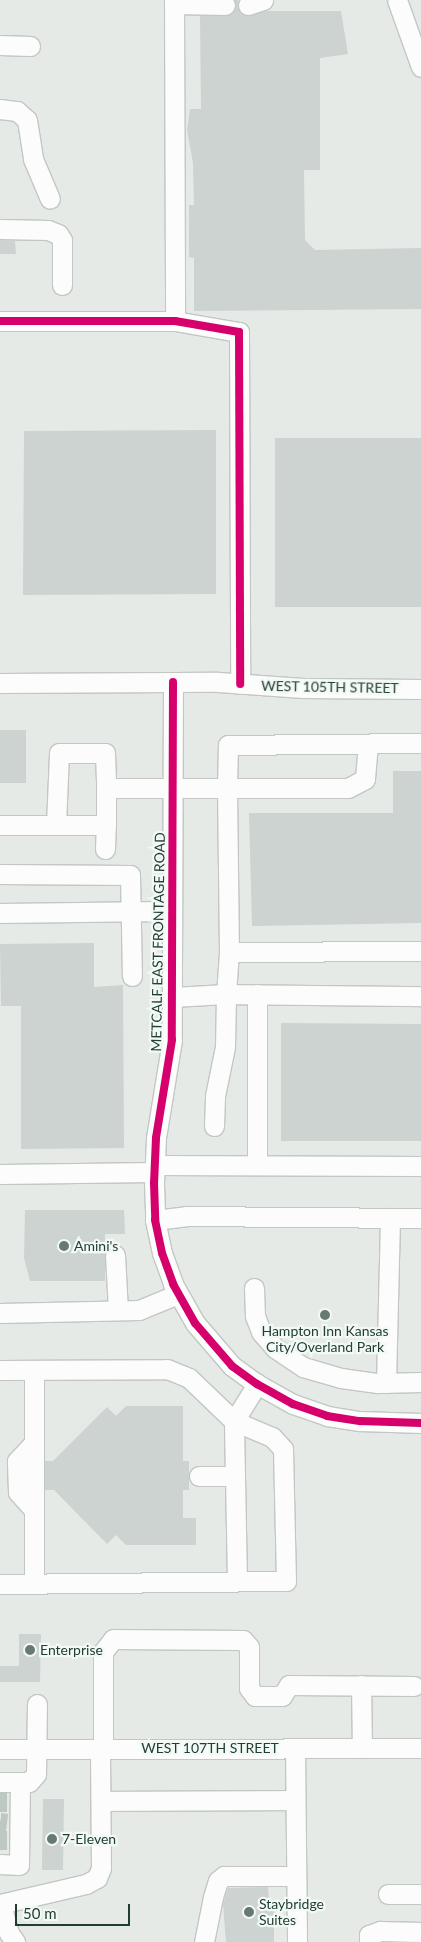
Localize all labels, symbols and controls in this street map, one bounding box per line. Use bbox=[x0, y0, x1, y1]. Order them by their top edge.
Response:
street label: WEST 105TH STREET bbox=[261, 677, 399, 697]
street label: METCALF EAST FRONTAGE ROAD bbox=[148, 832, 168, 1052]
place label: Amini's bbox=[74, 1238, 118, 1254]
marker: Amini's bbox=[58, 1240, 70, 1252]
marker: Hampton Inn Kansas City/Overland Park bbox=[319, 1309, 331, 1321]
place label: Hampton Inn Kansas City/Overland Park bbox=[261, 1323, 389, 1355]
place label: Enterprise bbox=[40, 1642, 103, 1658]
marker: Enterprise bbox=[24, 1644, 36, 1656]
street label: WEST 107TH STREET bbox=[141, 1740, 279, 1756]
place label: 7-Eleven bbox=[62, 1831, 116, 1847]
marker: 7-Eleven bbox=[46, 1833, 58, 1845]
scale bar bbox=[18, 1894, 132, 1926]
place label: Staybridge Suites bbox=[259, 1896, 324, 1928]
text: 50 m bbox=[23, 1904, 57, 1922]
marker: Staybridge Suites bbox=[243, 1906, 255, 1918]

